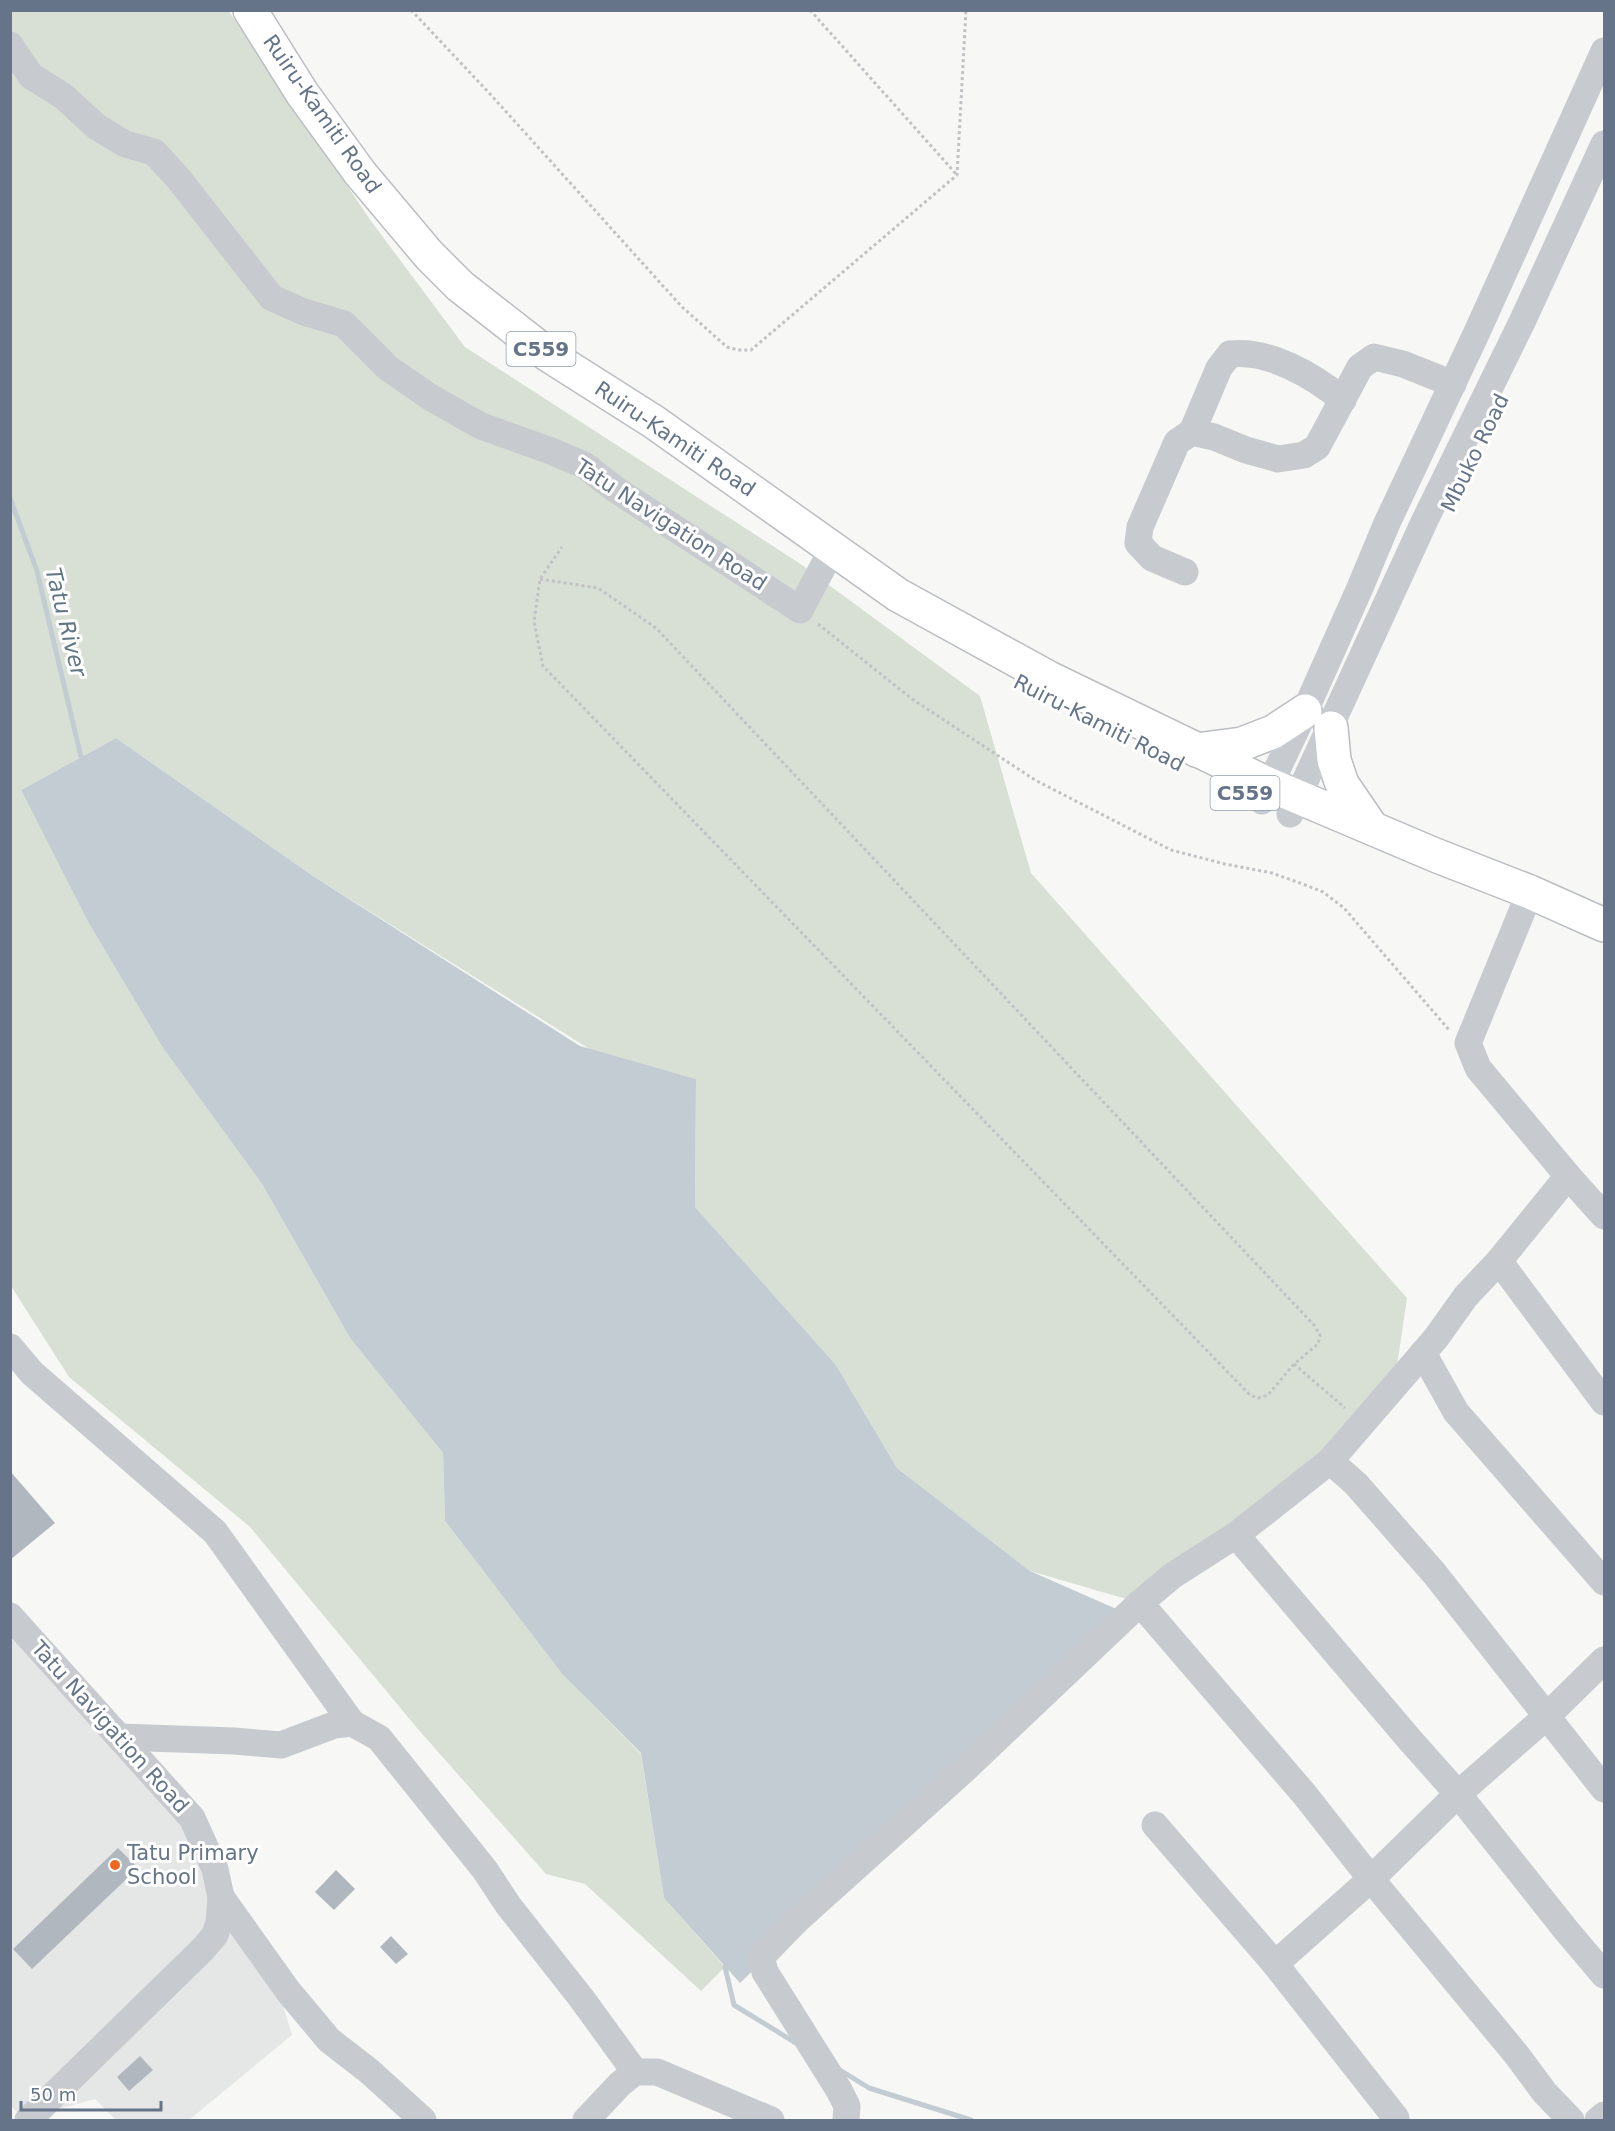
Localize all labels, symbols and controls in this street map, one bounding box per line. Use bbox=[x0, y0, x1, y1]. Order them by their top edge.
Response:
street label: Ruiru-Kamiti Road bbox=[258, 30, 386, 198]
road number: C559 bbox=[506, 332, 576, 366]
street label: Ruiru-Kamiti Road bbox=[590, 376, 760, 502]
street label: Mbuko Road bbox=[1436, 390, 1514, 516]
street label: Tatu Navigation Road bbox=[570, 454, 771, 596]
water label: Tatu River bbox=[40, 565, 92, 681]
street label: Ruiru-Kamiti Road bbox=[1010, 670, 1188, 776]
road number: C559 bbox=[1210, 776, 1280, 810]
street label: Tatu Navigation Road bbox=[26, 1635, 194, 1818]
place label: Tatu Primary School bbox=[126, 1841, 259, 1889]
marker: Tatu Primary School bbox=[108, 1858, 122, 1872]
scale bar bbox=[21, 2074, 160, 2112]
text: 50 m bbox=[30, 2084, 76, 2105]

